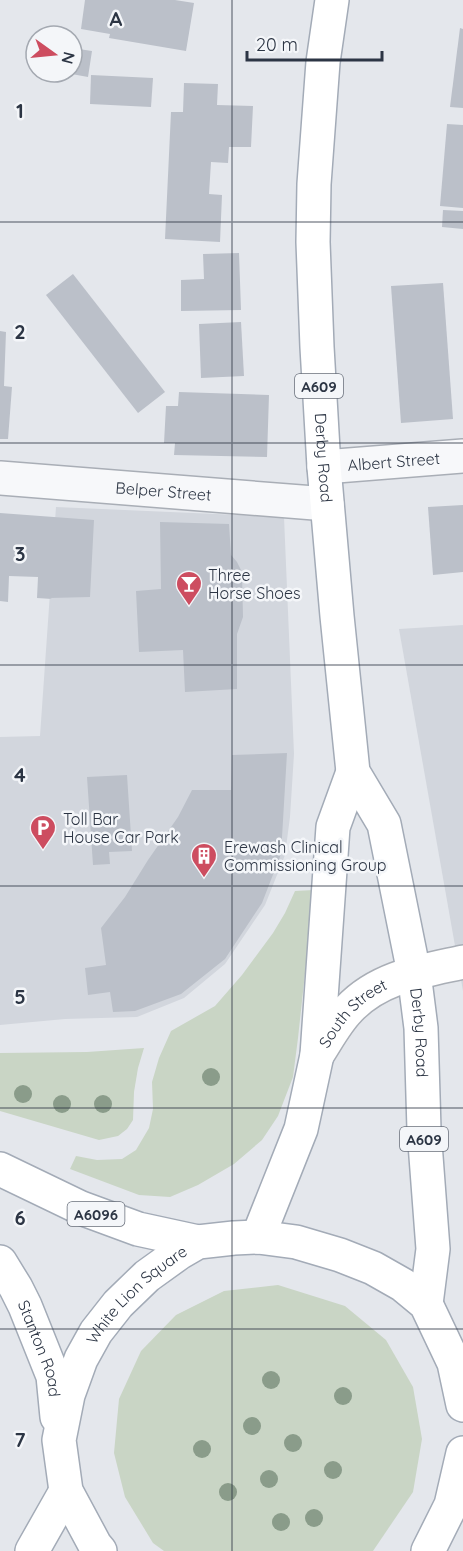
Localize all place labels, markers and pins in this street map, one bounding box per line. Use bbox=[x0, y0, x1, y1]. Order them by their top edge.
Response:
place label: Three Horse Shoes bbox=[208, 565, 301, 603]
bar icon: Three Horse Shoes bbox=[174, 569, 204, 607]
place label: Toll Bar House Car Park bbox=[63, 809, 179, 847]
parking icon: Toll Bar House Car Park bbox=[28, 813, 58, 851]
place label: Erewash Clinical Commissioning Group bbox=[224, 837, 386, 875]
building icon: Erewash Clinical Commissioning Group bbox=[189, 841, 219, 879]

